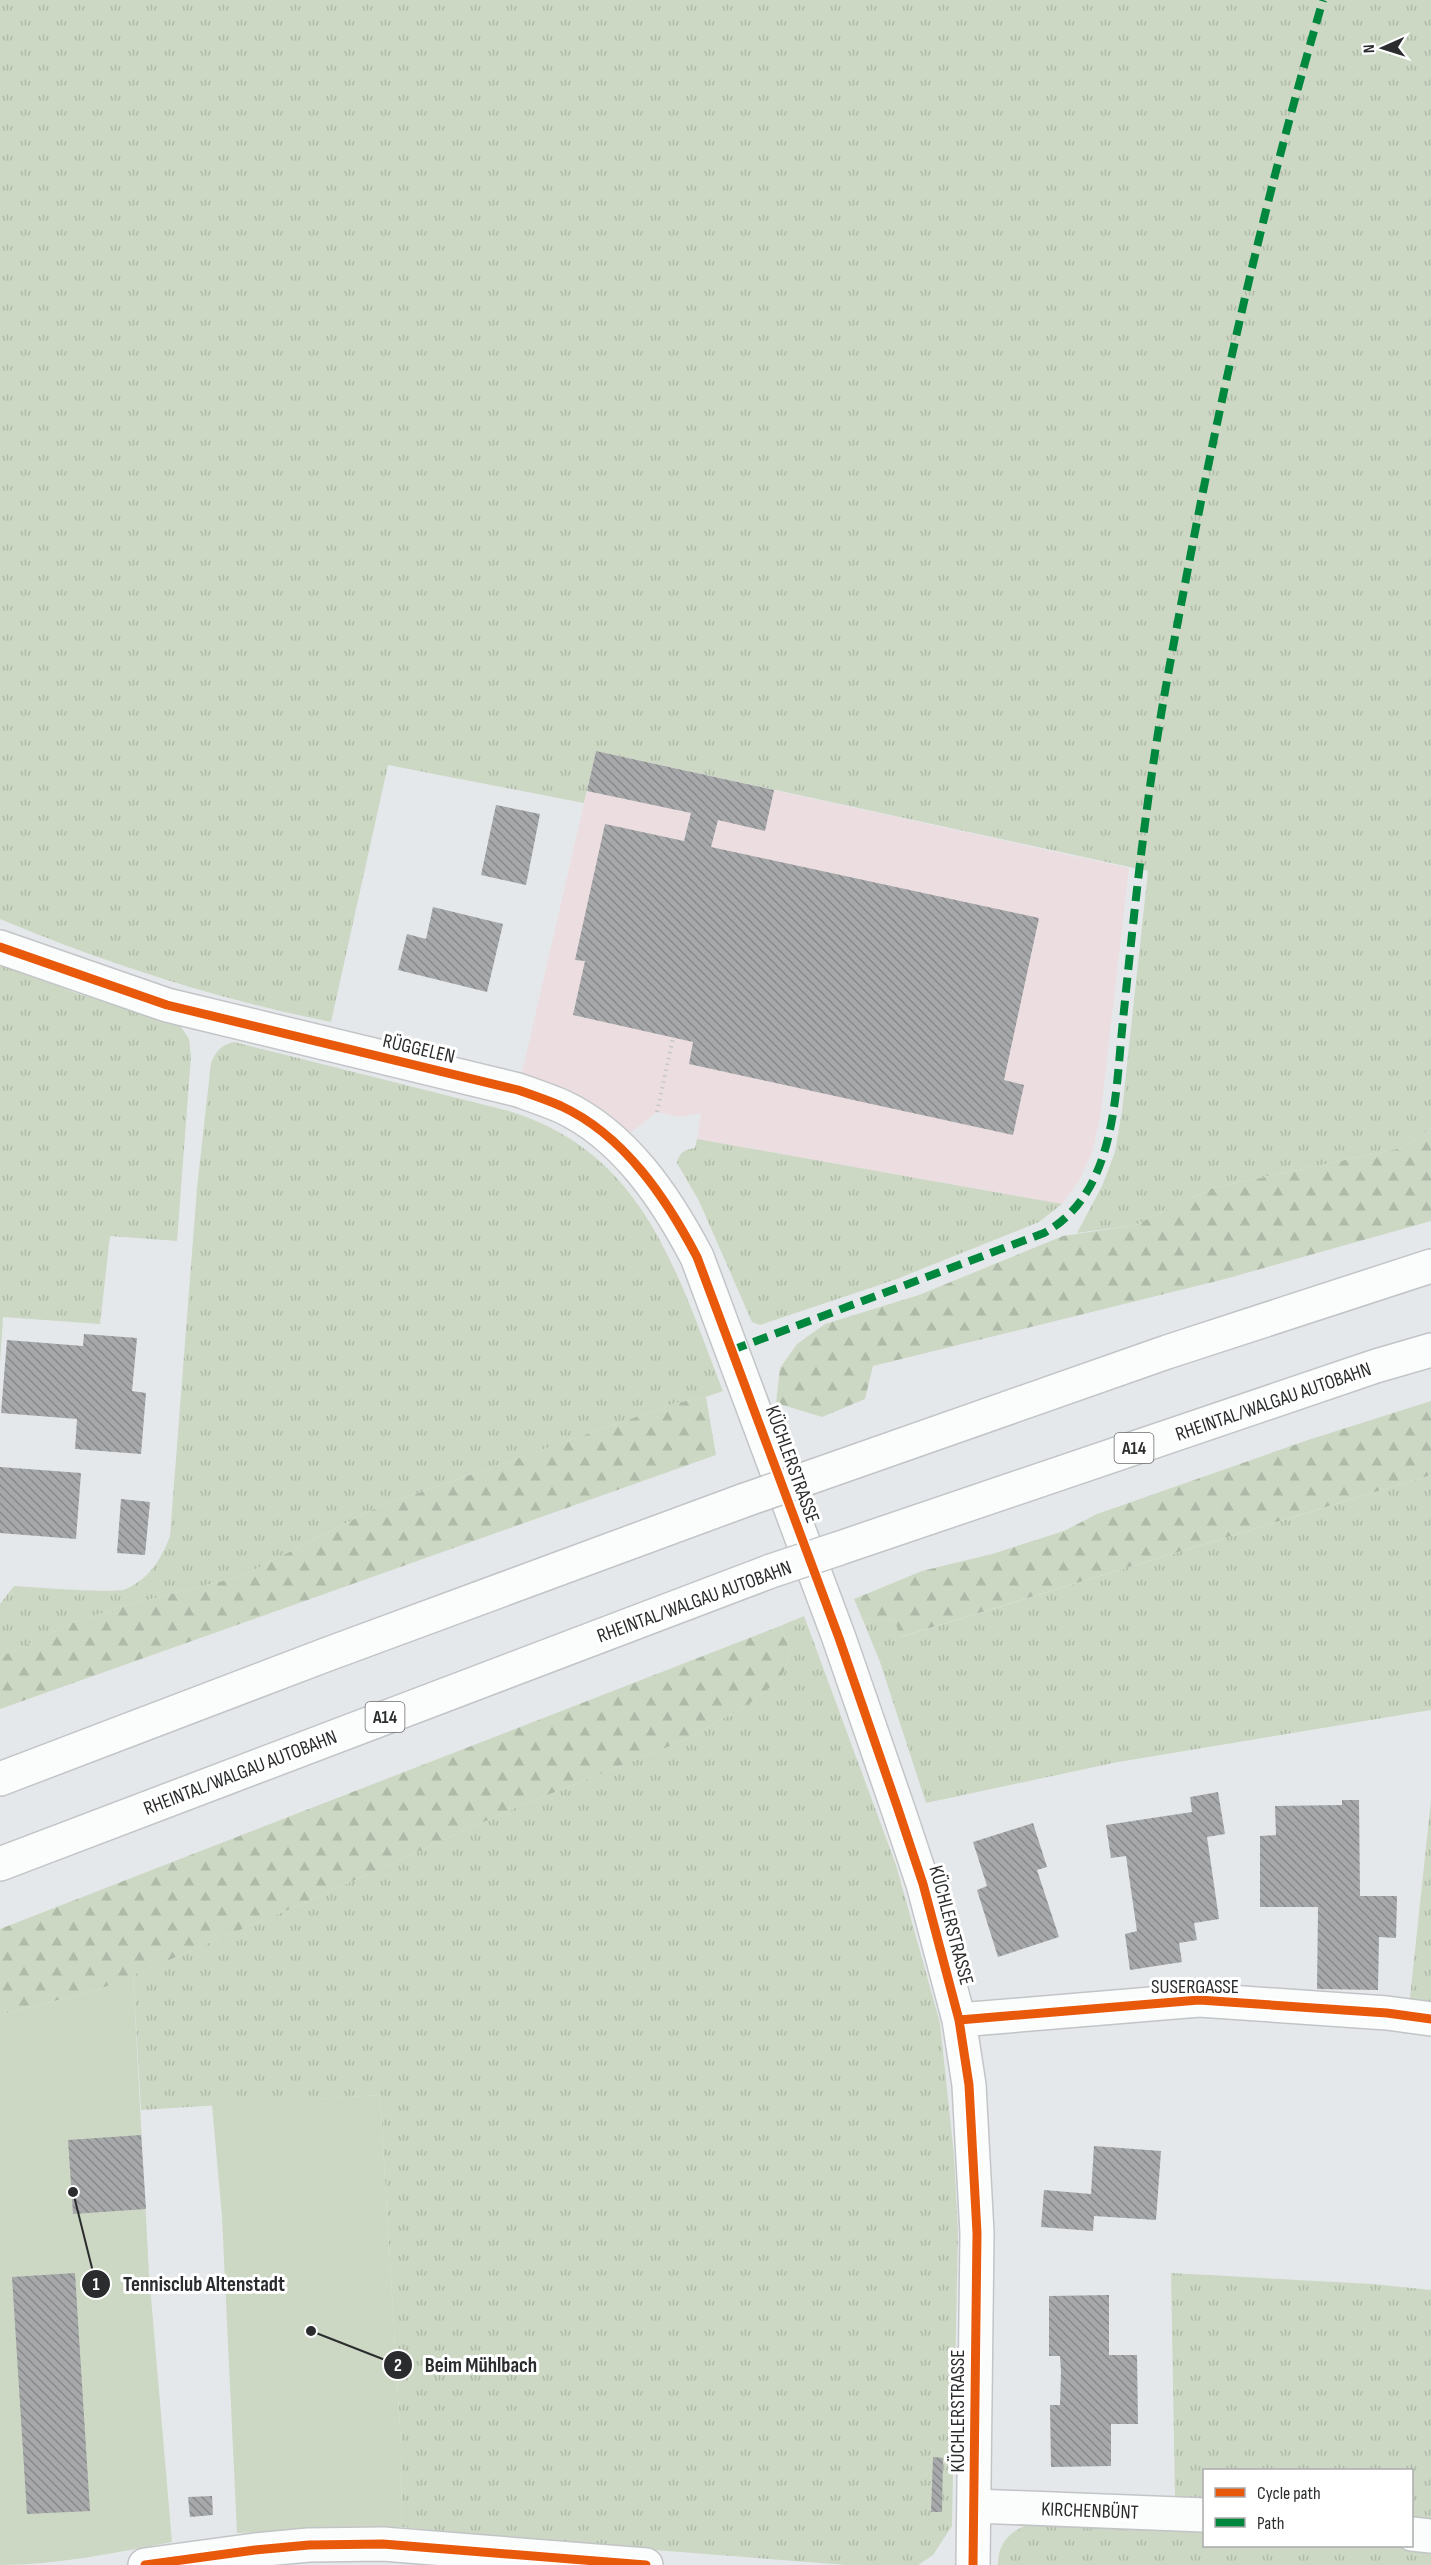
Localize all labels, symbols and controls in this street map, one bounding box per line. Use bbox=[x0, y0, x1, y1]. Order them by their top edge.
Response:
north arrow bbox=[1353, 18, 1413, 78]
text: N bbox=[1360, 44, 1379, 53]
street label: RÜGGELEN bbox=[380, 1029, 457, 1069]
street label: RHEINTAL/WALGAU AUTOBAHN bbox=[1172, 1357, 1374, 1447]
street label: KÜCHLERSTRASSE bbox=[760, 1402, 824, 1526]
road number: A14 bbox=[1114, 1433, 1154, 1463]
street label: RHEINTAL/WALGAU AUTOBAHN bbox=[594, 1556, 795, 1648]
road number: A14 bbox=[366, 1702, 404, 1732]
street label: RHEINTAL/WALGAU AUTOBAHN bbox=[140, 1725, 340, 1821]
street label: KÜCHLERSTRASSE bbox=[924, 1863, 979, 1988]
street label: SUSERGASSE bbox=[1151, 1975, 1239, 1999]
callout: Tennisclub Altenstadt bbox=[81, 2264, 297, 2303]
text: Tennisclub Altenstadt bbox=[123, 2272, 285, 2297]
text: 1 bbox=[92, 2274, 100, 2295]
callout: Beim Mühlbach bbox=[383, 2345, 550, 2384]
street label: KÜCHLERSTRASSE bbox=[946, 2350, 970, 2472]
text: Beim Mühlbach bbox=[425, 2353, 537, 2378]
text: 2 bbox=[394, 2355, 402, 2376]
legend bbox=[1203, 2469, 1413, 2547]
text: Cycle path bbox=[1257, 2483, 1321, 2504]
street label: KIRCHENBÜNT bbox=[1041, 2497, 1139, 2525]
text: Path bbox=[1257, 2513, 1285, 2534]

